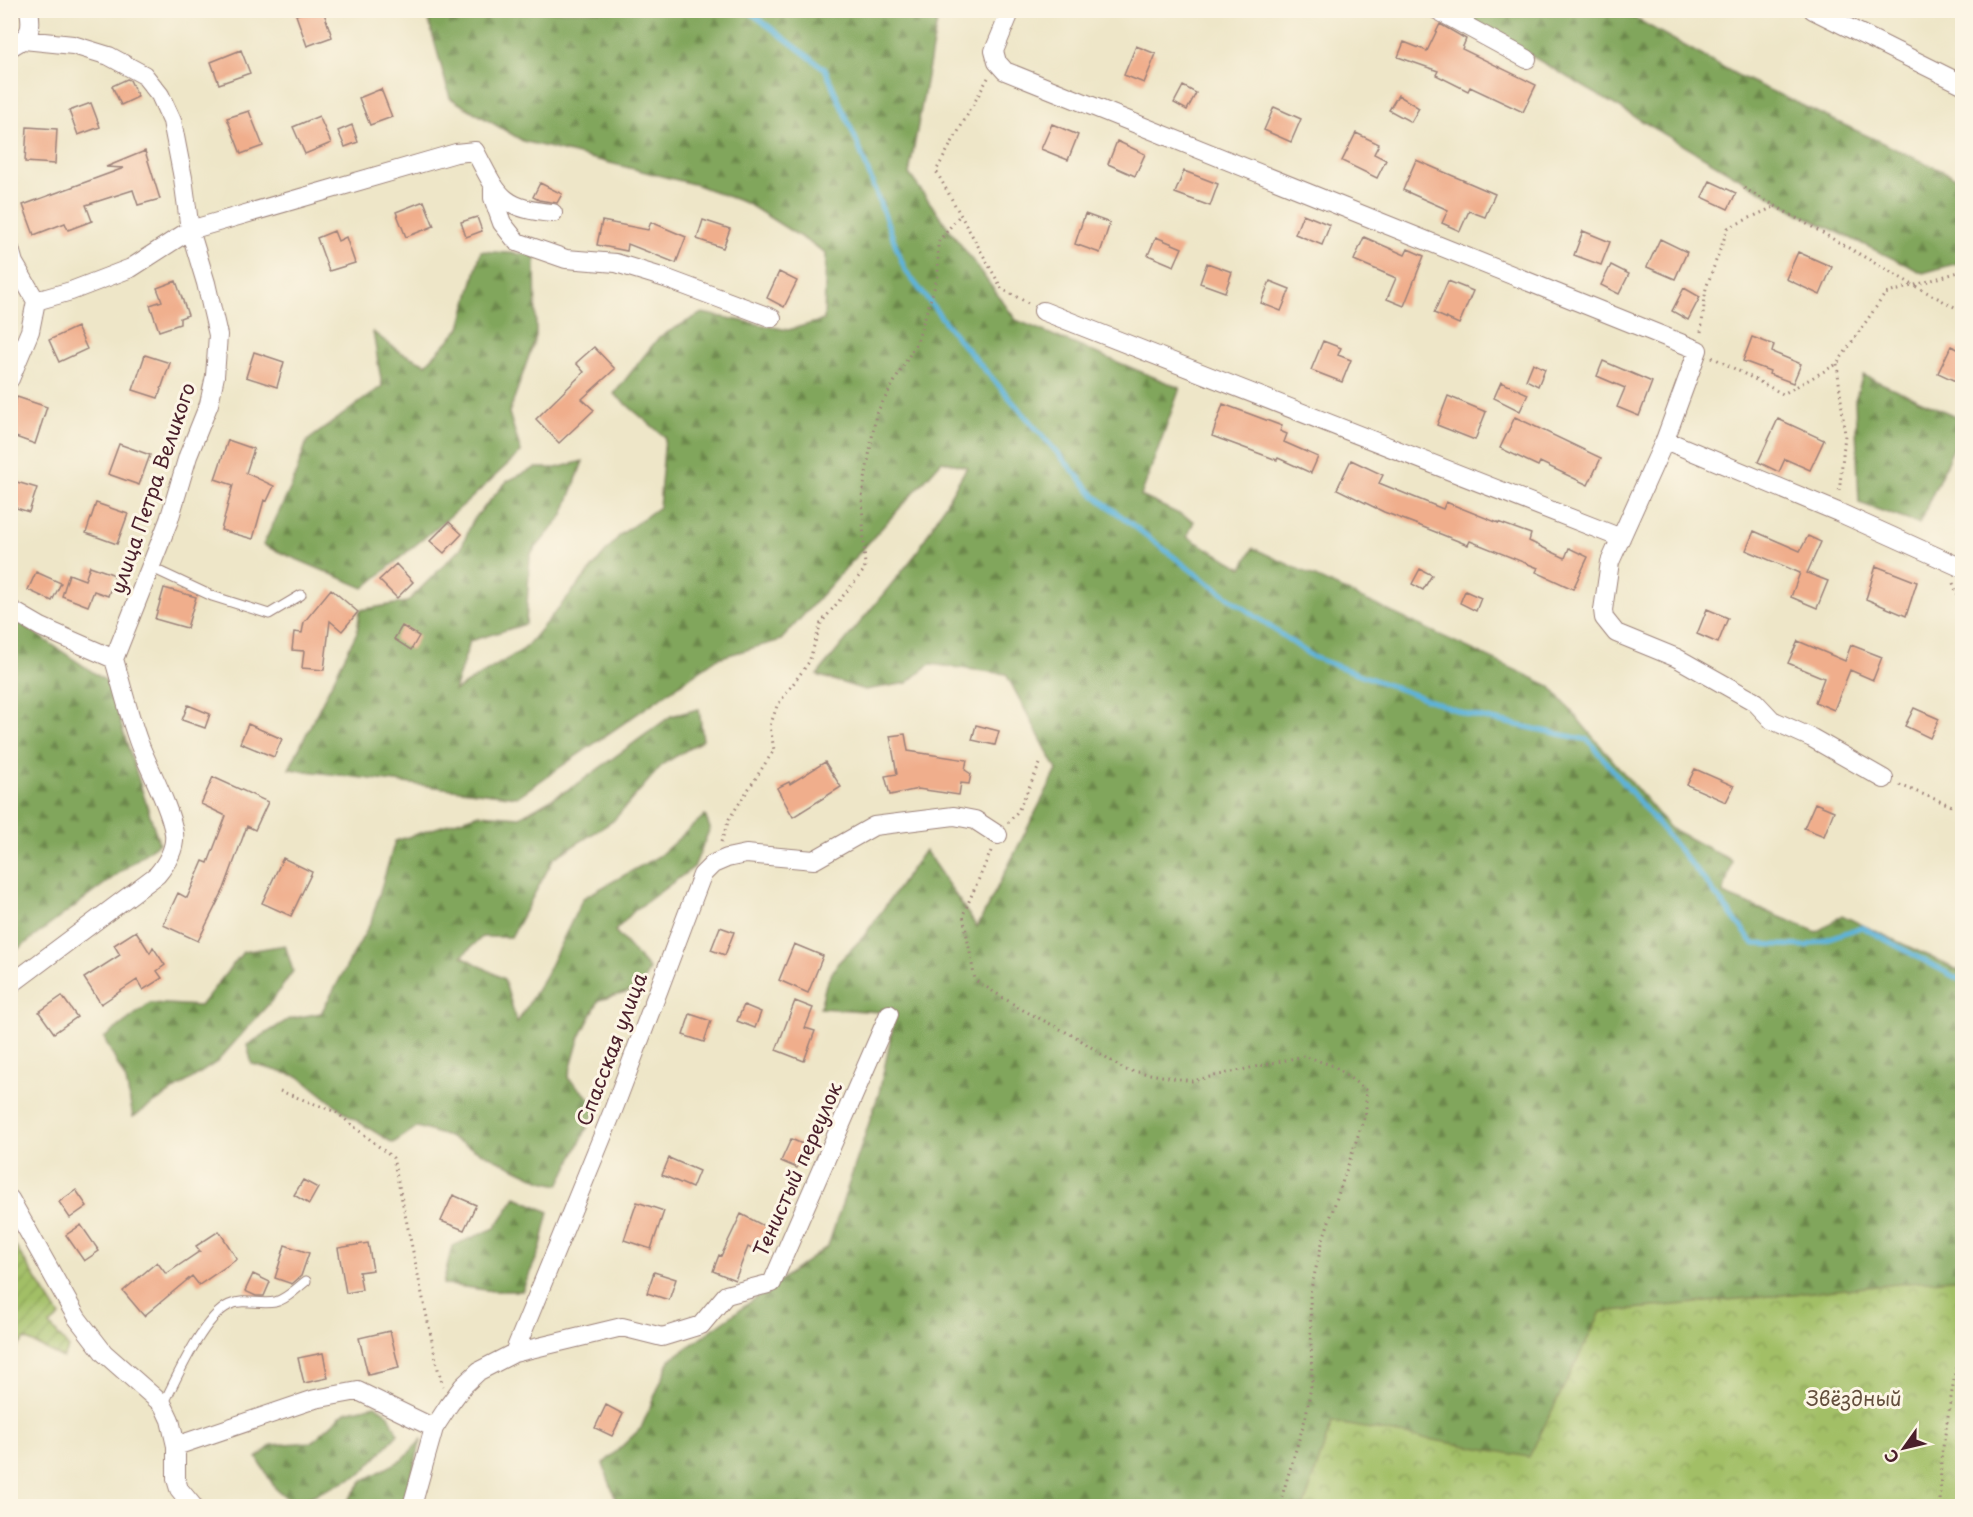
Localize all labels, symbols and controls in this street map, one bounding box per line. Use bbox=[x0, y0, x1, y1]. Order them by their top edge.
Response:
street label: улица Петра Великого bbox=[102, 378, 202, 598]
street label: Спасская улица bbox=[568, 968, 654, 1130]
street label: Тенистый переулок bbox=[745, 1077, 849, 1261]
park label: Звёздный bbox=[1806, 1383, 1902, 1413]
north arrow bbox=[1874, 1418, 1934, 1478]
text: С bbox=[1877, 1445, 1904, 1469]

